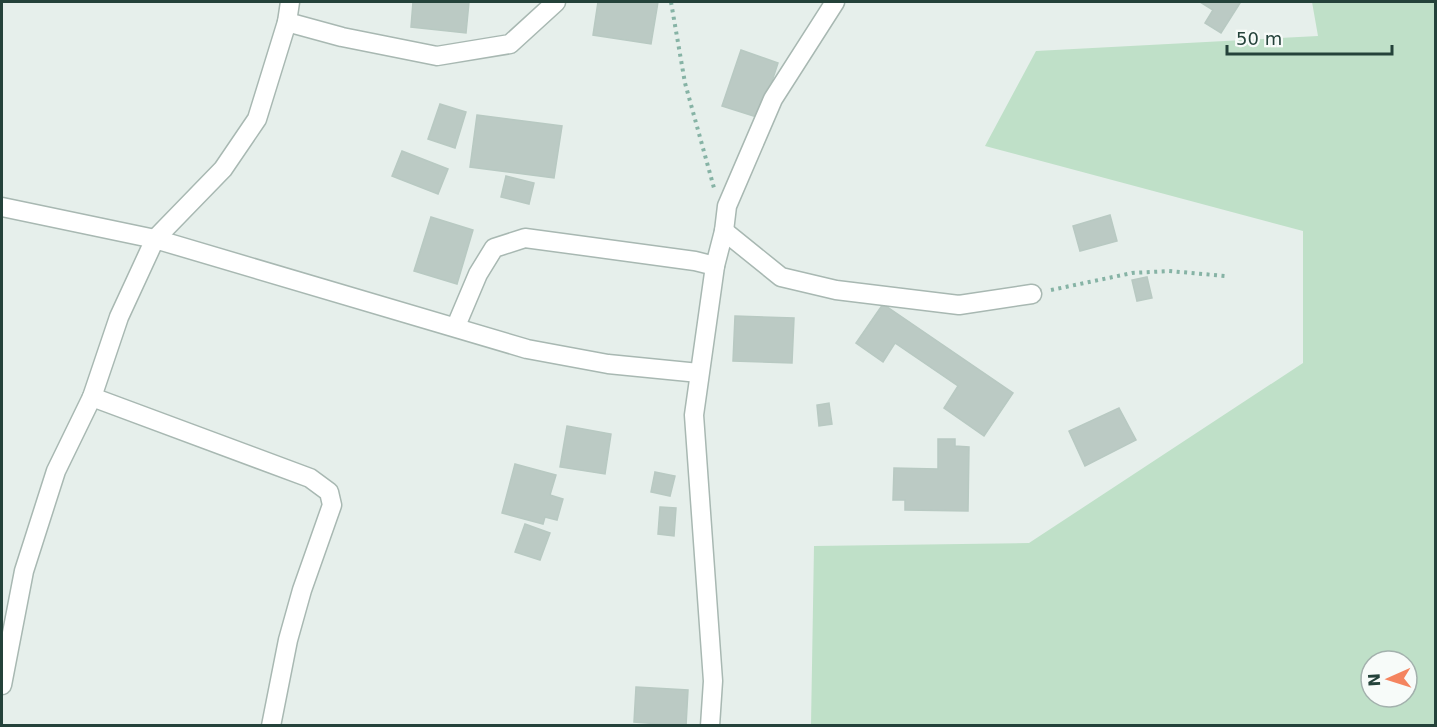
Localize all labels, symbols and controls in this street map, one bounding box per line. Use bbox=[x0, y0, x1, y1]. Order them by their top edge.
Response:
scale bar bbox=[1227, 18, 1392, 56]
text: 50 m bbox=[1236, 28, 1282, 49]
north arrow bbox=[1359, 649, 1419, 709]
text: N bbox=[1365, 673, 1384, 687]

